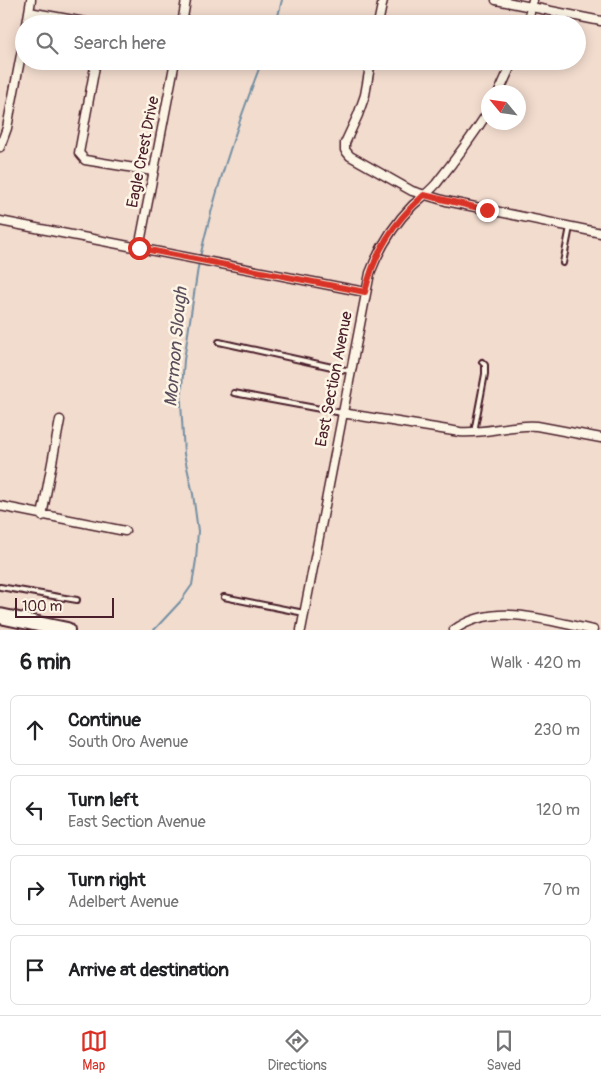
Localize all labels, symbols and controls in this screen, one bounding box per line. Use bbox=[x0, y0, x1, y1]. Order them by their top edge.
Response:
search box bbox=[15, 15, 586, 70]
icon: search bbox=[33, 29, 61, 57]
text: Search here bbox=[73, 31, 166, 55]
north arrow bbox=[481, 85, 526, 130]
street label: Eagle Crest Drive bbox=[122, 94, 164, 210]
route end bbox=[476, 199, 499, 222]
route start bbox=[128, 237, 151, 260]
water label: Mormon Slough bbox=[159, 285, 193, 408]
street label: East Section Avenue bbox=[311, 309, 357, 448]
scale bar bbox=[15, 595, 114, 618]
text: 100 m bbox=[22, 598, 62, 615]
text: 6 min bbox=[20, 649, 71, 676]
text: Walk · 420 m bbox=[490, 653, 581, 673]
text: Continue bbox=[68, 708, 141, 732]
icon: ahead bbox=[21, 716, 49, 744]
text: 230 m bbox=[534, 720, 580, 740]
text: South Oro Avenue bbox=[68, 732, 188, 752]
text: Turn left bbox=[68, 788, 138, 812]
icon: left bbox=[21, 796, 49, 824]
text: 120 m bbox=[536, 800, 580, 820]
text: East Section Avenue bbox=[68, 812, 206, 832]
text: Turn right bbox=[68, 868, 146, 892]
icon: right bbox=[21, 876, 49, 904]
text: 70 m bbox=[543, 880, 580, 900]
text: Adelbert Avenue bbox=[68, 892, 179, 912]
icon: arrive bbox=[21, 956, 49, 984]
text: Arrive at destination bbox=[68, 958, 229, 982]
tab: Map bbox=[80, 1027, 108, 1074]
tab: Directions bbox=[267, 1027, 327, 1074]
tab: Saved bbox=[486, 1027, 521, 1074]

